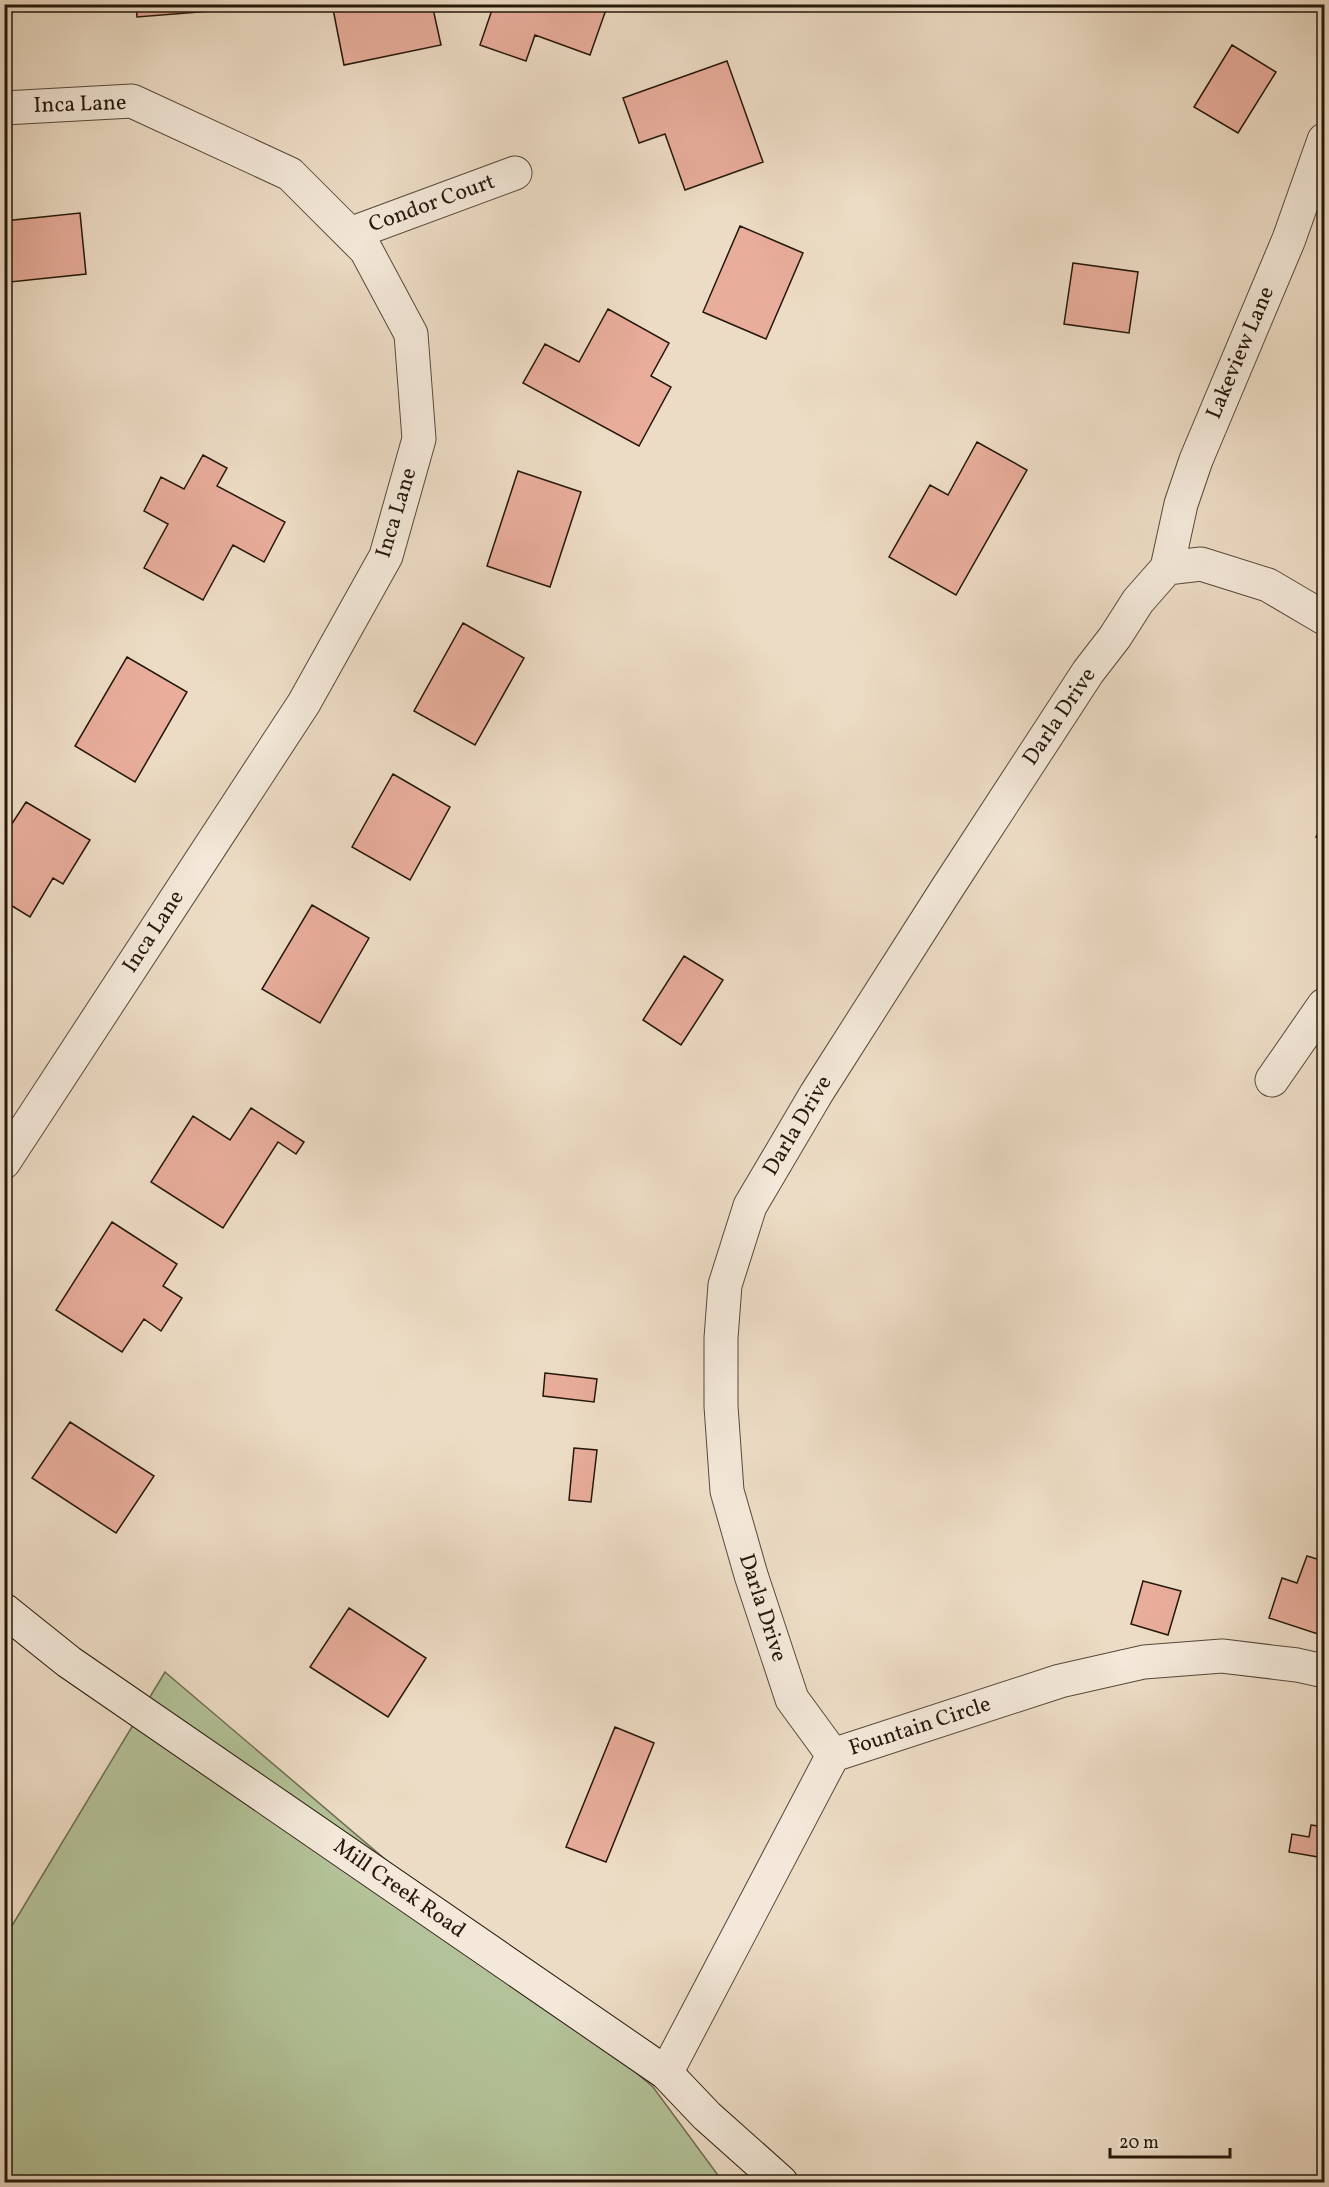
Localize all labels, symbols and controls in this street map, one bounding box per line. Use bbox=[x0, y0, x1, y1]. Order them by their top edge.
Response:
street label: Inca Lane bbox=[33, 88, 127, 122]
street label: Condor Court bbox=[365, 167, 500, 241]
street label: Lakeview Lane bbox=[1199, 282, 1283, 424]
street label: Inca Lane bbox=[369, 464, 425, 562]
street label: Darla Drive bbox=[1016, 662, 1104, 772]
street label: Inca Lane bbox=[116, 885, 192, 979]
street label: Darla Drive bbox=[756, 1070, 840, 1182]
street label: Darla Drive bbox=[730, 1550, 794, 1666]
street label: Fountain Circle bbox=[845, 1689, 995, 1765]
street label: Mill Creek Road bbox=[327, 1832, 471, 1946]
scale bar bbox=[1110, 2121, 1230, 2159]
text: 20 m bbox=[1119, 2131, 1159, 2156]

